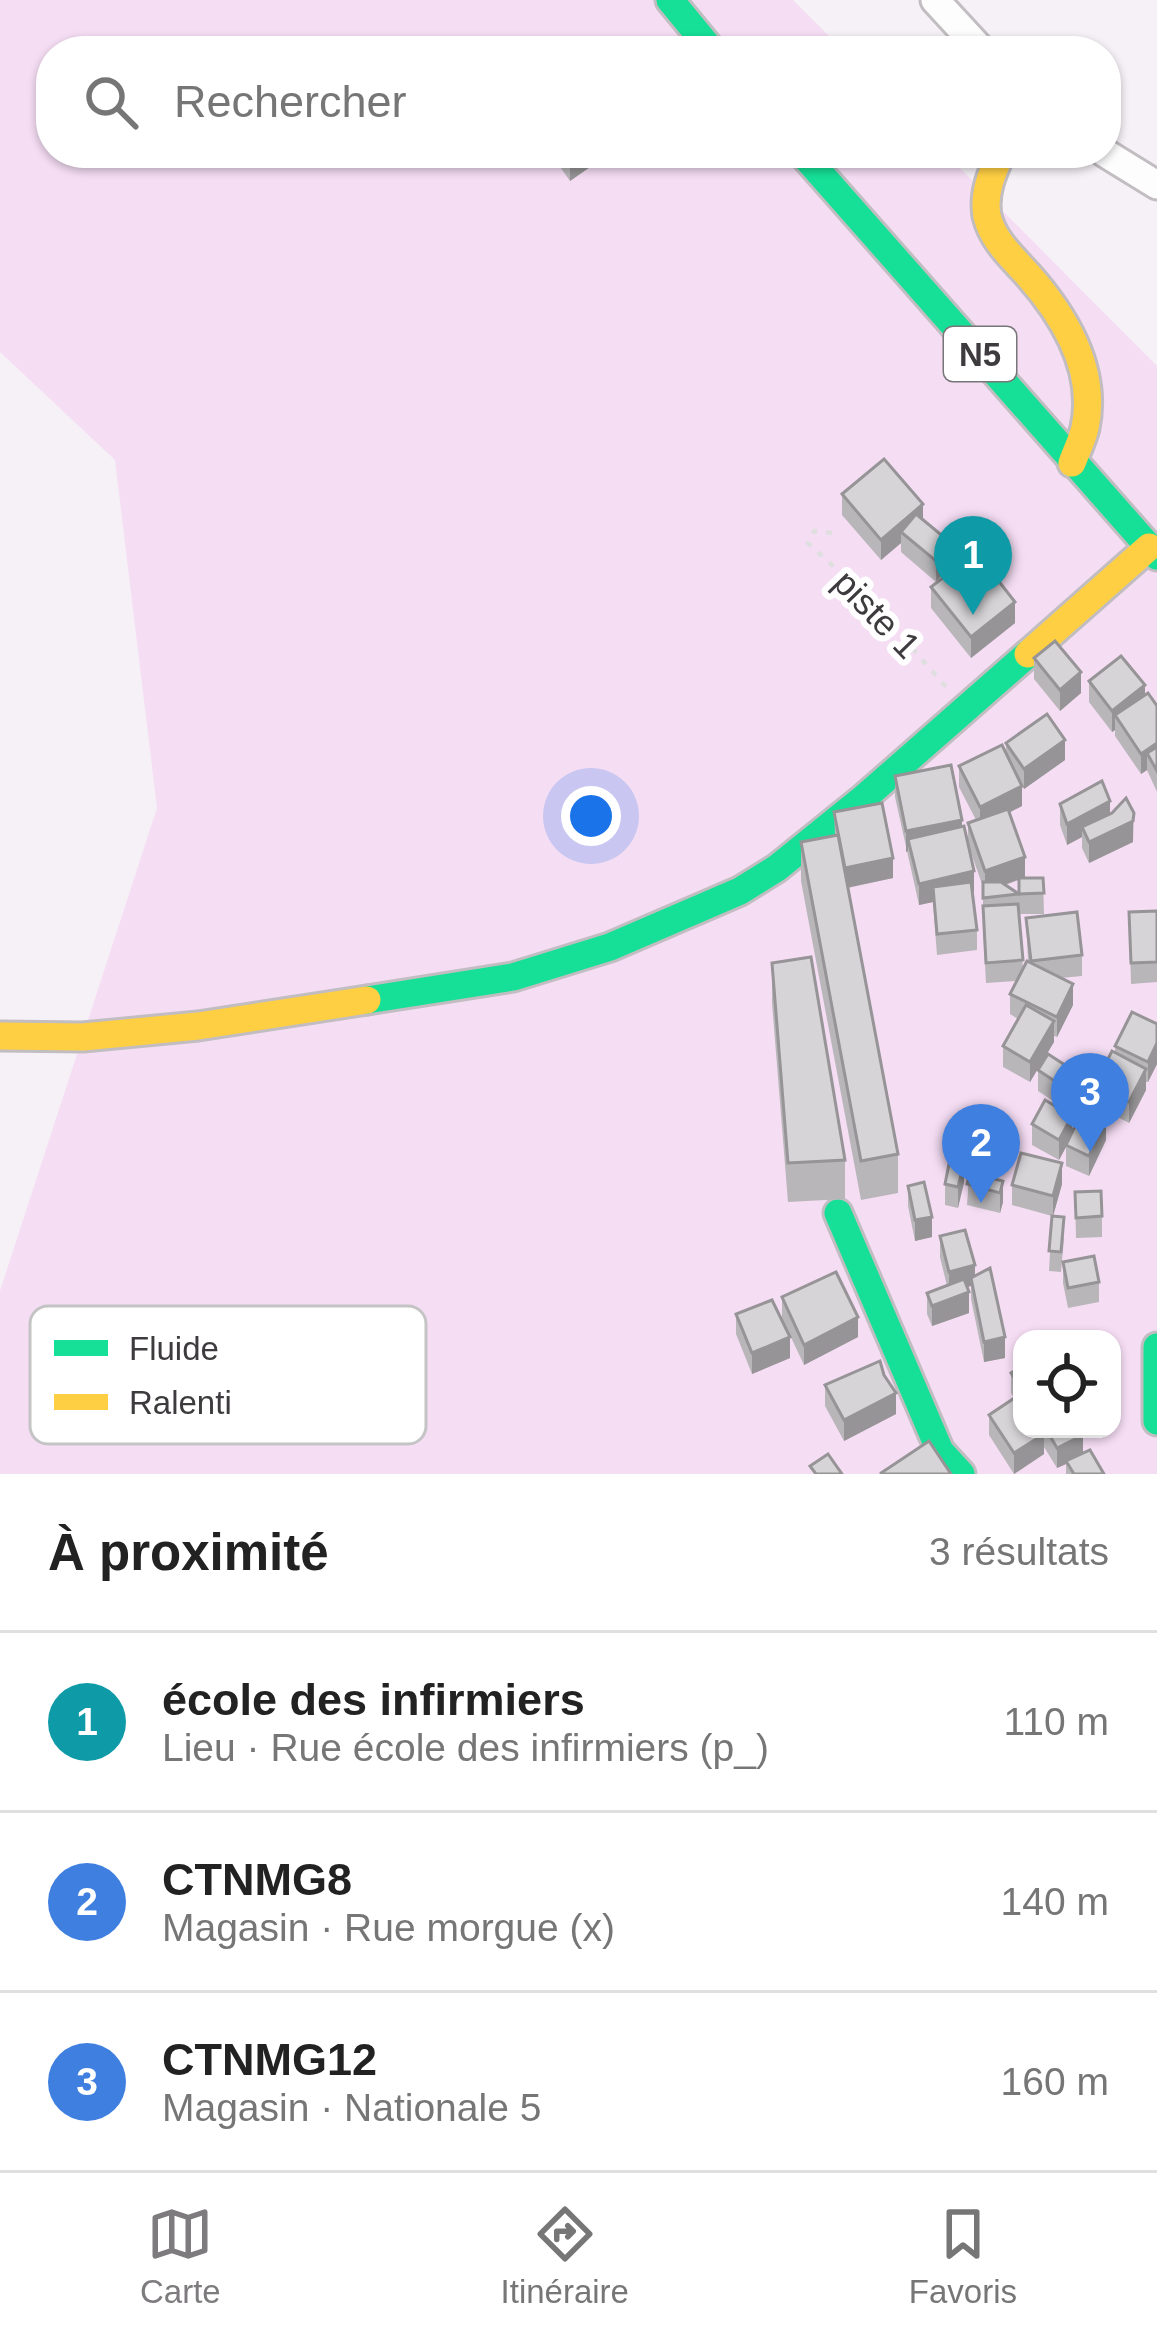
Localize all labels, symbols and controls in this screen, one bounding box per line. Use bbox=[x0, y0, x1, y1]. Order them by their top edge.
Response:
search box bbox=[36, 36, 1121, 168]
icon: search bbox=[78, 69, 144, 135]
text: Rechercher bbox=[174, 76, 407, 127]
road number: N5 bbox=[944, 327, 1016, 381]
pin: 1 bbox=[934, 516, 1012, 615]
street label: piste 1 bbox=[825, 562, 929, 666]
your location bbox=[561, 786, 621, 846]
pin: 3 bbox=[1051, 1053, 1129, 1152]
pin: 2 bbox=[942, 1104, 1020, 1203]
legend bbox=[30, 1306, 426, 1444]
text: Fluide bbox=[129, 1330, 219, 1367]
map controls bbox=[1013, 1330, 1121, 1438]
button: locate bbox=[1013, 1330, 1121, 1438]
text: Ralenti bbox=[129, 1384, 232, 1421]
text: À proximité bbox=[48, 1524, 329, 1581]
text: 3 résultats bbox=[929, 1530, 1109, 1573]
text: école des infirmiers bbox=[162, 1674, 585, 1725]
text: 1 bbox=[76, 1700, 98, 1743]
text: 110 m bbox=[1004, 1700, 1109, 1743]
text: Lieu · Rue école des infirmiers (p_) bbox=[162, 1726, 769, 1769]
text: CTNMG8 bbox=[162, 1854, 352, 1905]
text: 2 bbox=[76, 1880, 98, 1923]
text: 140 m bbox=[1001, 1880, 1109, 1923]
text: Magasin · Rue morgue (x) bbox=[162, 1906, 615, 1949]
text: CTNMG12 bbox=[162, 2034, 377, 2085]
text: 3 bbox=[76, 2060, 98, 2103]
text: 160 m bbox=[1001, 2060, 1109, 2103]
text: Magasin · Nationale 5 bbox=[162, 2086, 541, 2129]
tab: Carte bbox=[140, 2201, 221, 2311]
tab: Itinéraire bbox=[501, 2201, 629, 2311]
tab: Favoris bbox=[909, 2201, 1017, 2311]

